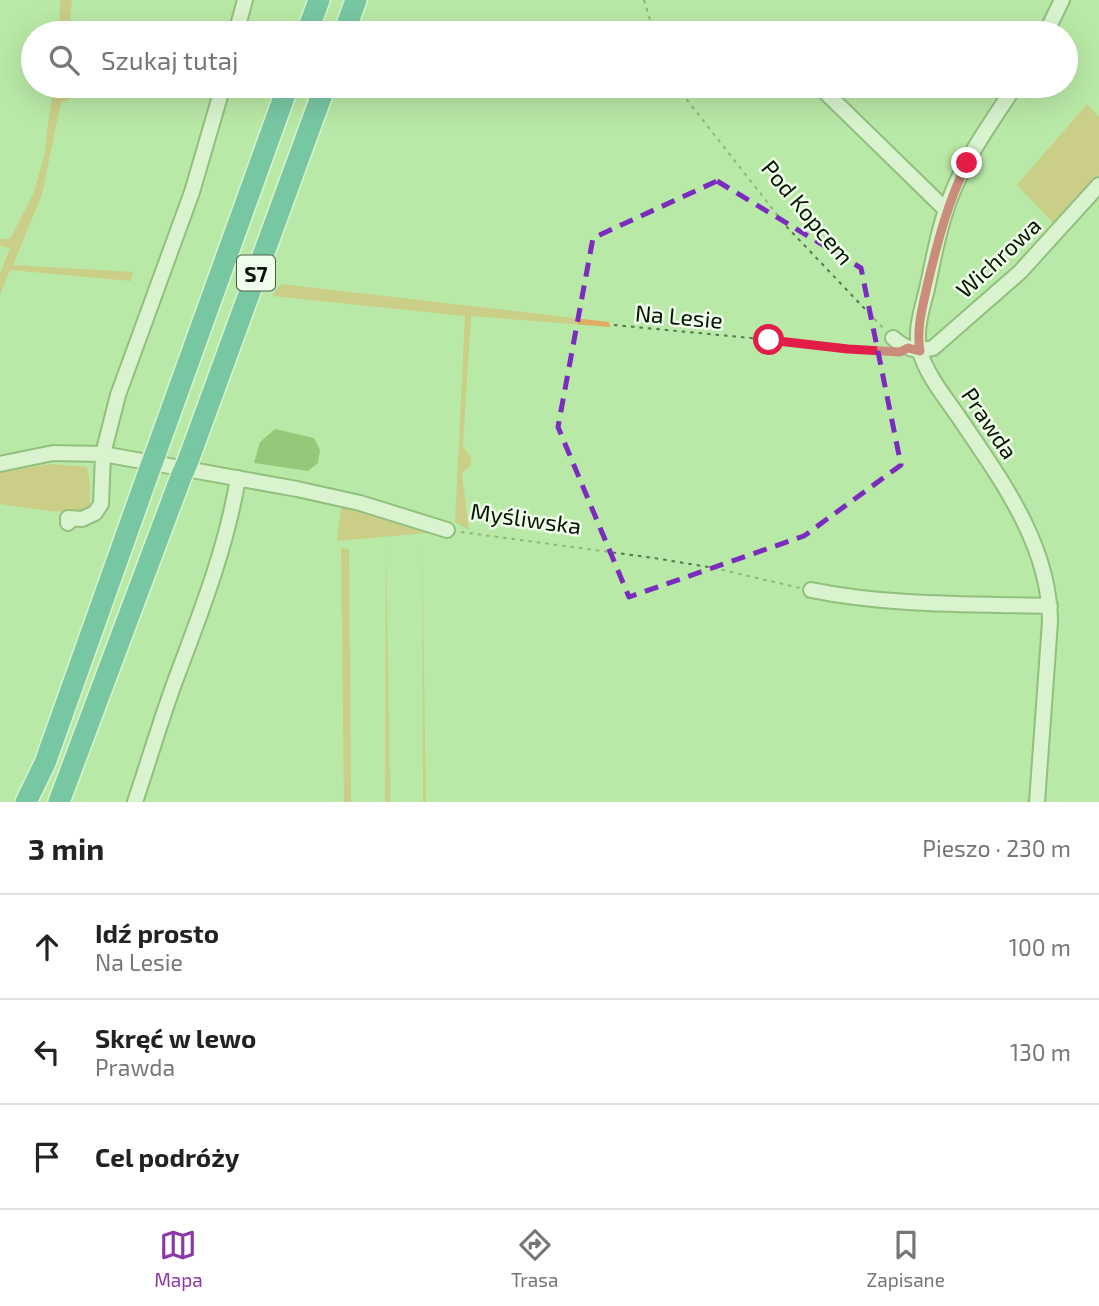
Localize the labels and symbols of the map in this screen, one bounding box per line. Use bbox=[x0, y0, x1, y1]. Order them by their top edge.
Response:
route end bbox=[951, 147, 982, 178]
street label: Pod Kopcem bbox=[756, 154, 860, 270]
street label: Wichrowa bbox=[950, 211, 1046, 303]
road number: S7 bbox=[237, 256, 275, 290]
street label: Na Lesie bbox=[634, 298, 724, 334]
route start bbox=[753, 324, 784, 355]
street label: Prawda bbox=[956, 382, 1024, 464]
street label: Myśliwska bbox=[469, 496, 583, 540]

